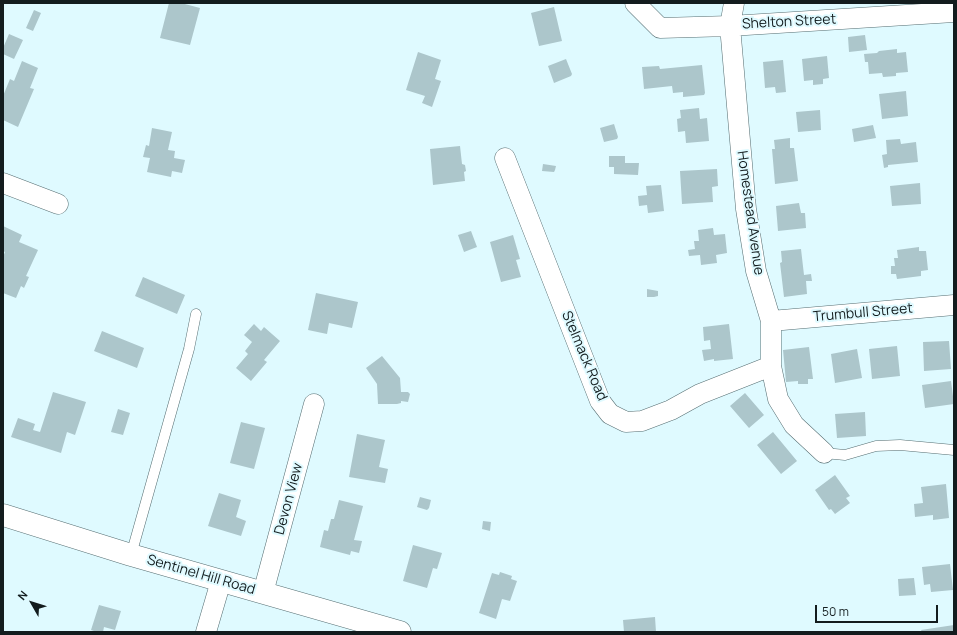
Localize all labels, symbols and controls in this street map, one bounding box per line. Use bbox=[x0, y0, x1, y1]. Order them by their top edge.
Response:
street label: Shelton Street bbox=[742, 11, 836, 33]
street label: Homestead Avenue bbox=[733, 150, 767, 276]
street label: Trumbull Street bbox=[812, 300, 914, 326]
street label: Stelmack Road bbox=[558, 309, 610, 403]
street label: Devon View bbox=[271, 461, 307, 537]
street label: Sentinel Hill Road bbox=[145, 552, 257, 598]
north arrow bbox=[12, 583, 52, 623]
text: N bbox=[14, 587, 31, 603]
scale bar bbox=[817, 597, 940, 623]
text: 50 m bbox=[822, 603, 849, 620]

